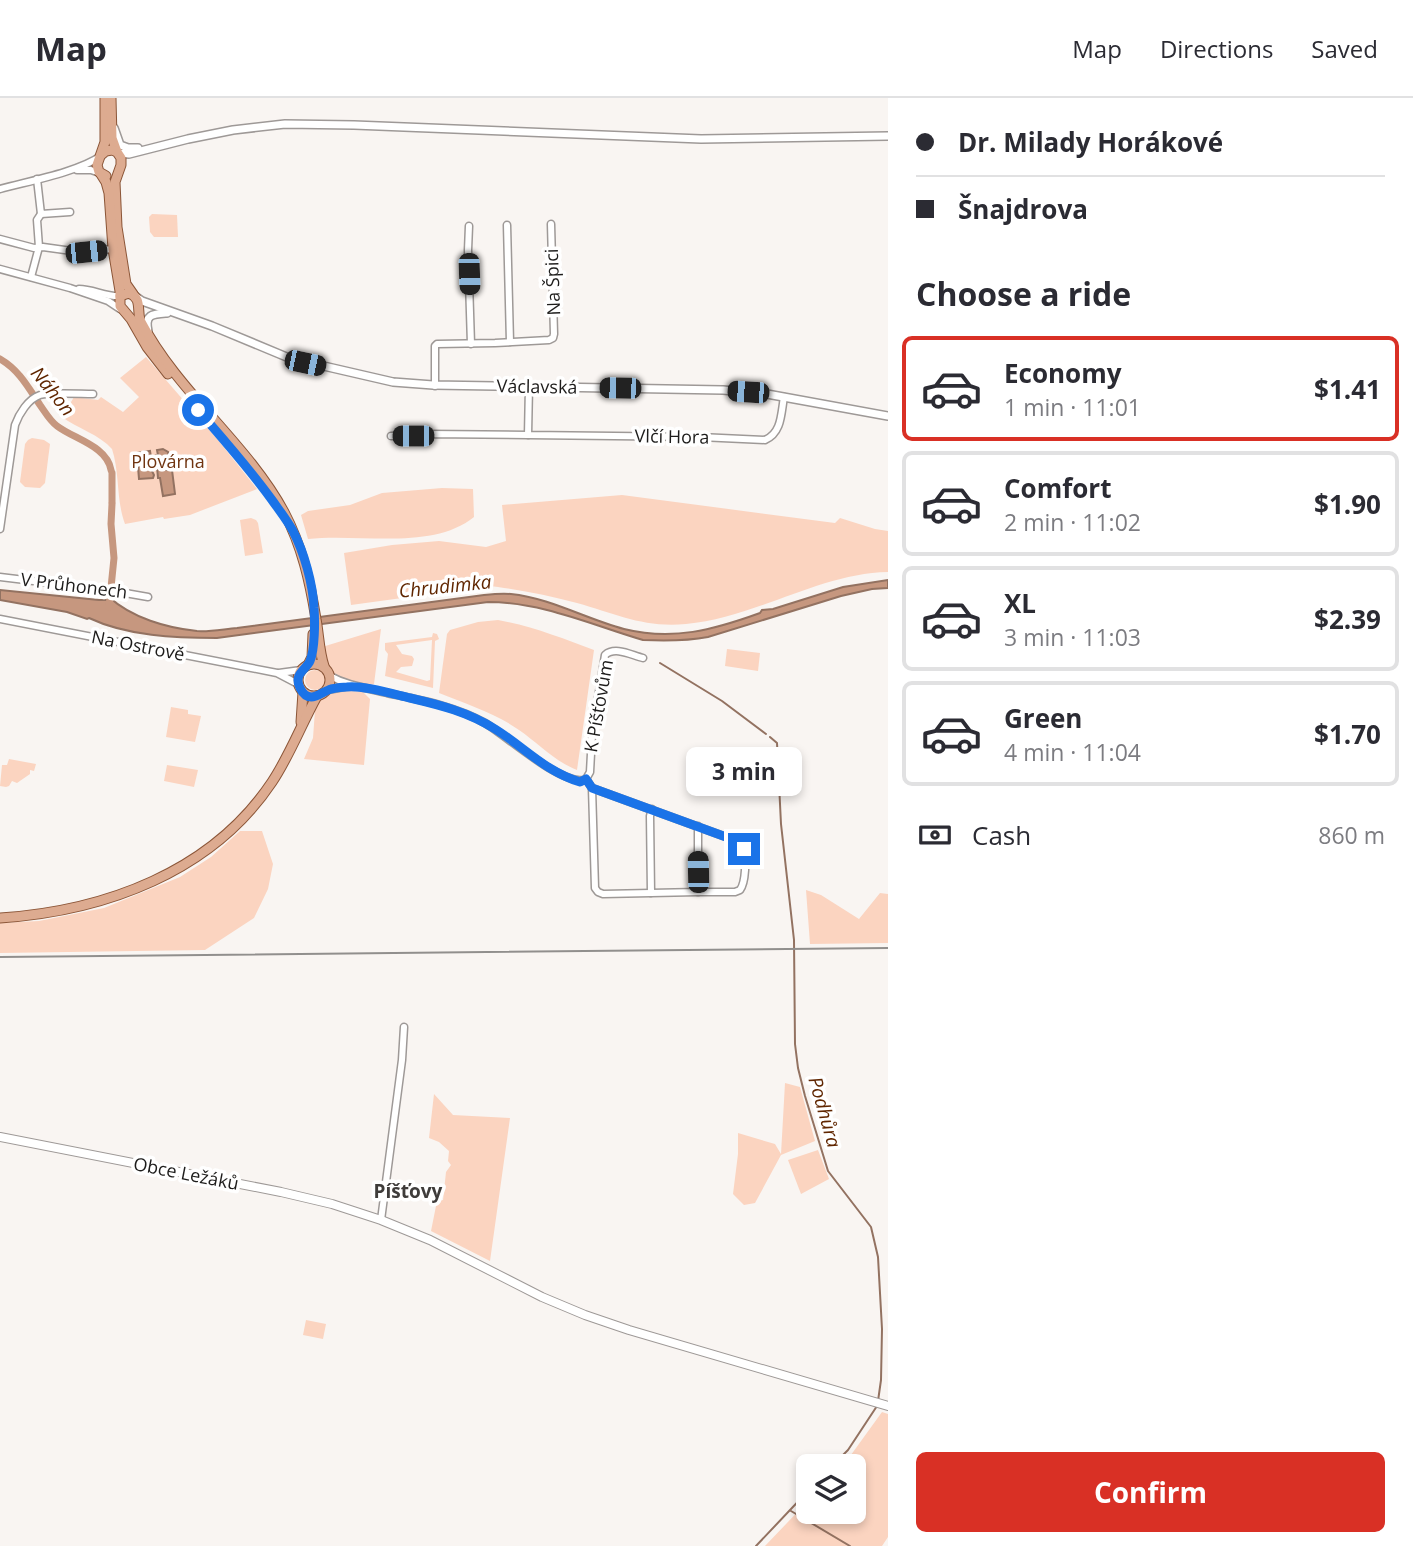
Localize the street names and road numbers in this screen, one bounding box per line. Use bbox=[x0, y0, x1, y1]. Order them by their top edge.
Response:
street label: Na Špici bbox=[539, 248, 565, 316]
street label: Václavská bbox=[496, 373, 578, 399]
street label: Vlčí Hora bbox=[635, 423, 710, 449]
street label: V Průhonech bbox=[19, 567, 129, 603]
street label: Na Ostrově bbox=[90, 624, 187, 666]
street label: K Píšťovům bbox=[578, 658, 618, 754]
street label: Obce Ležáků bbox=[131, 1151, 241, 1195]

